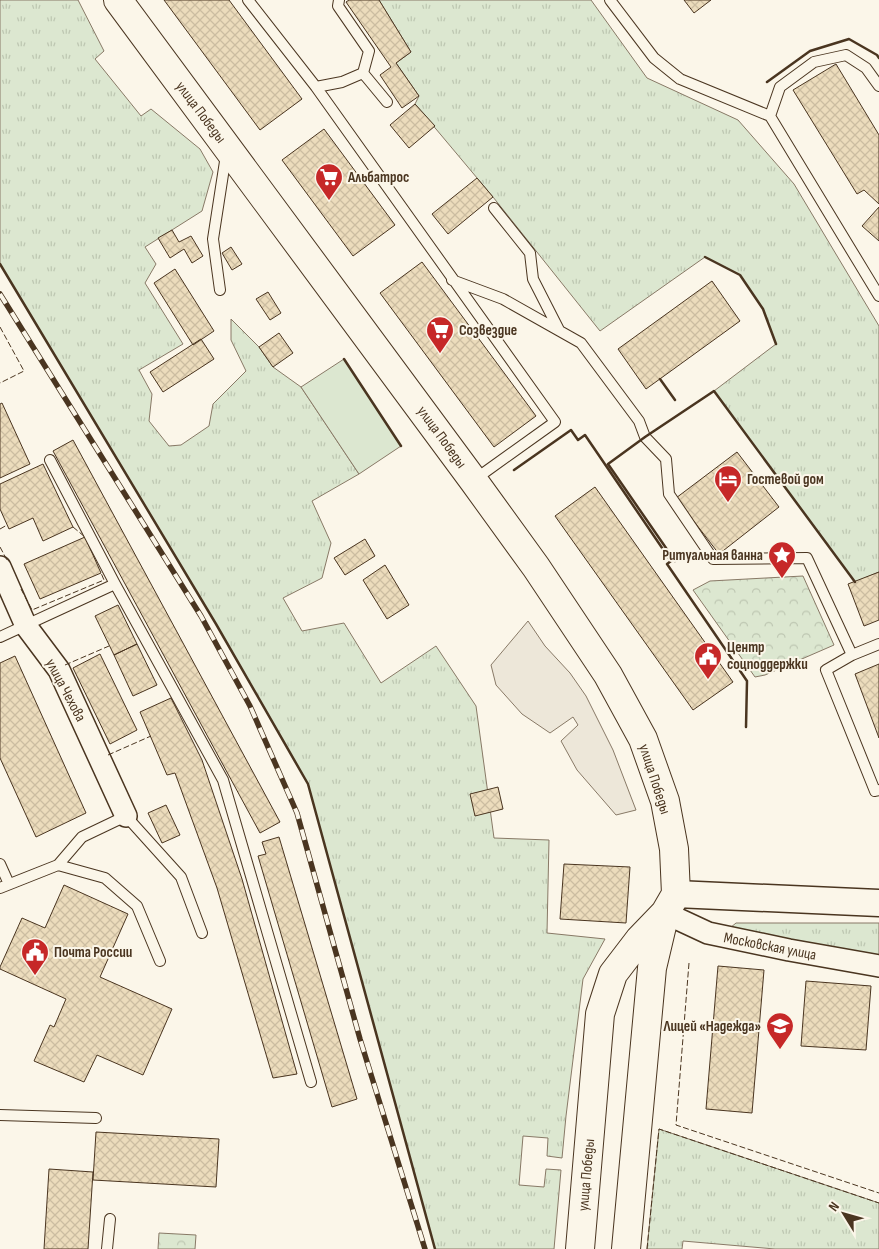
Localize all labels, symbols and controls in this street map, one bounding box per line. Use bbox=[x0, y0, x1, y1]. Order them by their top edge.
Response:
street label: улица Победы bbox=[171, 78, 230, 147]
supermarket icon: Альбатрос bbox=[314, 162, 344, 201]
place label: Альбатрос bbox=[347, 168, 409, 187]
supermarket icon: Созвездие bbox=[425, 315, 455, 354]
place label: Созвездие bbox=[459, 321, 517, 340]
street label: улица Победы bbox=[413, 402, 471, 472]
hotel icon: Гостевой дом bbox=[713, 464, 743, 503]
place label: Гостевой дом bbox=[747, 470, 824, 489]
place icon: Ритуальная ванна bbox=[767, 540, 797, 579]
place label: Ритуальная ванна bbox=[662, 546, 763, 565]
place label: Центр соцподдержки bbox=[727, 638, 808, 674]
public building icon: Центр соцподдержки bbox=[693, 641, 723, 680]
street label: улица Чехова bbox=[41, 656, 90, 725]
street label: улица Победы bbox=[634, 742, 675, 817]
street label: Московская улица bbox=[722, 928, 818, 965]
public building icon: Почта России bbox=[20, 937, 50, 976]
place label: Почта России bbox=[54, 943, 132, 962]
school or university icon: Лицей «Надежда» bbox=[765, 1011, 795, 1050]
place label: Лицей «Надежда» bbox=[662, 1017, 761, 1036]
street label: улица Победы bbox=[574, 1138, 599, 1212]
north arrow bbox=[819, 1189, 869, 1239]
text: N bbox=[825, 1198, 843, 1215]

